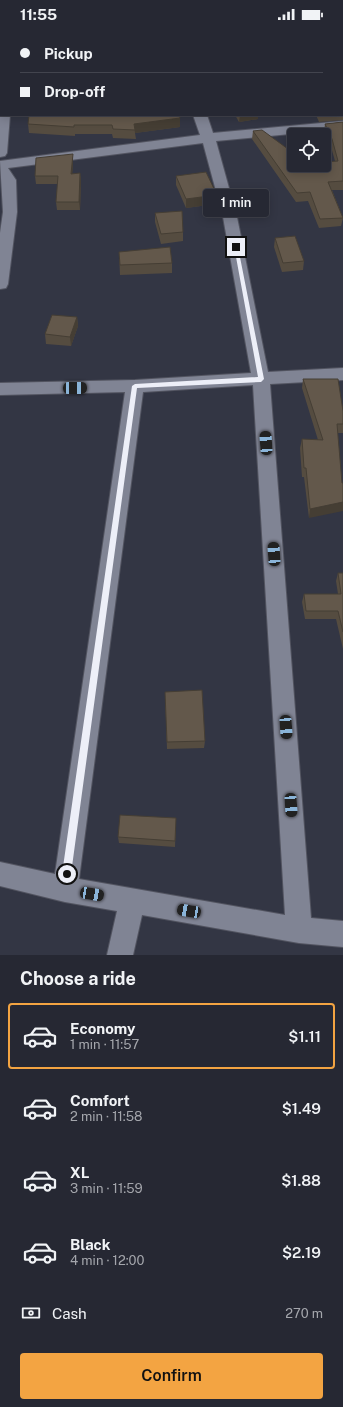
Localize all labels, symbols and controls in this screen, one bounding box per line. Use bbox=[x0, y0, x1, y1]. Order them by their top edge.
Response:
text: 11:55 bbox=[20, 6, 57, 23]
text: Pickup bbox=[44, 45, 93, 62]
text: Drop-off bbox=[44, 83, 105, 100]
map controls bbox=[287, 128, 331, 172]
button: locate bbox=[287, 128, 331, 172]
callout: 1 min bbox=[203, 189, 269, 217]
text: 1 min bbox=[221, 195, 251, 210]
route end bbox=[227, 238, 245, 256]
car bbox=[63, 382, 87, 394]
car bbox=[259, 431, 273, 455]
car bbox=[267, 542, 281, 566]
car bbox=[279, 715, 293, 739]
car bbox=[284, 793, 298, 817]
route start bbox=[58, 865, 76, 883]
car bbox=[79, 886, 105, 902]
car bbox=[176, 903, 202, 919]
text: Choose a ride bbox=[20, 968, 136, 989]
icon: car bbox=[22, 1018, 58, 1054]
text: Economy bbox=[70, 1020, 135, 1037]
text: $1.11 bbox=[288, 1028, 321, 1045]
text: 1 min · 11:57 bbox=[70, 1037, 139, 1052]
icon: car bbox=[22, 1090, 58, 1126]
text: Comfort bbox=[70, 1092, 130, 1109]
text: $1.49 bbox=[282, 1100, 321, 1117]
text: 2 min · 11:58 bbox=[70, 1109, 142, 1124]
icon: car bbox=[22, 1162, 58, 1198]
text: XL bbox=[70, 1164, 89, 1181]
text: $1.88 bbox=[281, 1172, 321, 1189]
text: 3 min · 11:59 bbox=[70, 1181, 143, 1196]
icon: car bbox=[22, 1234, 58, 1270]
text: Black bbox=[70, 1236, 110, 1253]
text: $2.19 bbox=[282, 1244, 321, 1261]
text: 4 min · 12:00 bbox=[70, 1253, 144, 1268]
icon: cash bbox=[20, 1302, 42, 1324]
text: Cash bbox=[52, 1305, 87, 1322]
text: 270 m bbox=[285, 1306, 323, 1321]
button: Confirm bbox=[20, 1353, 323, 1399]

